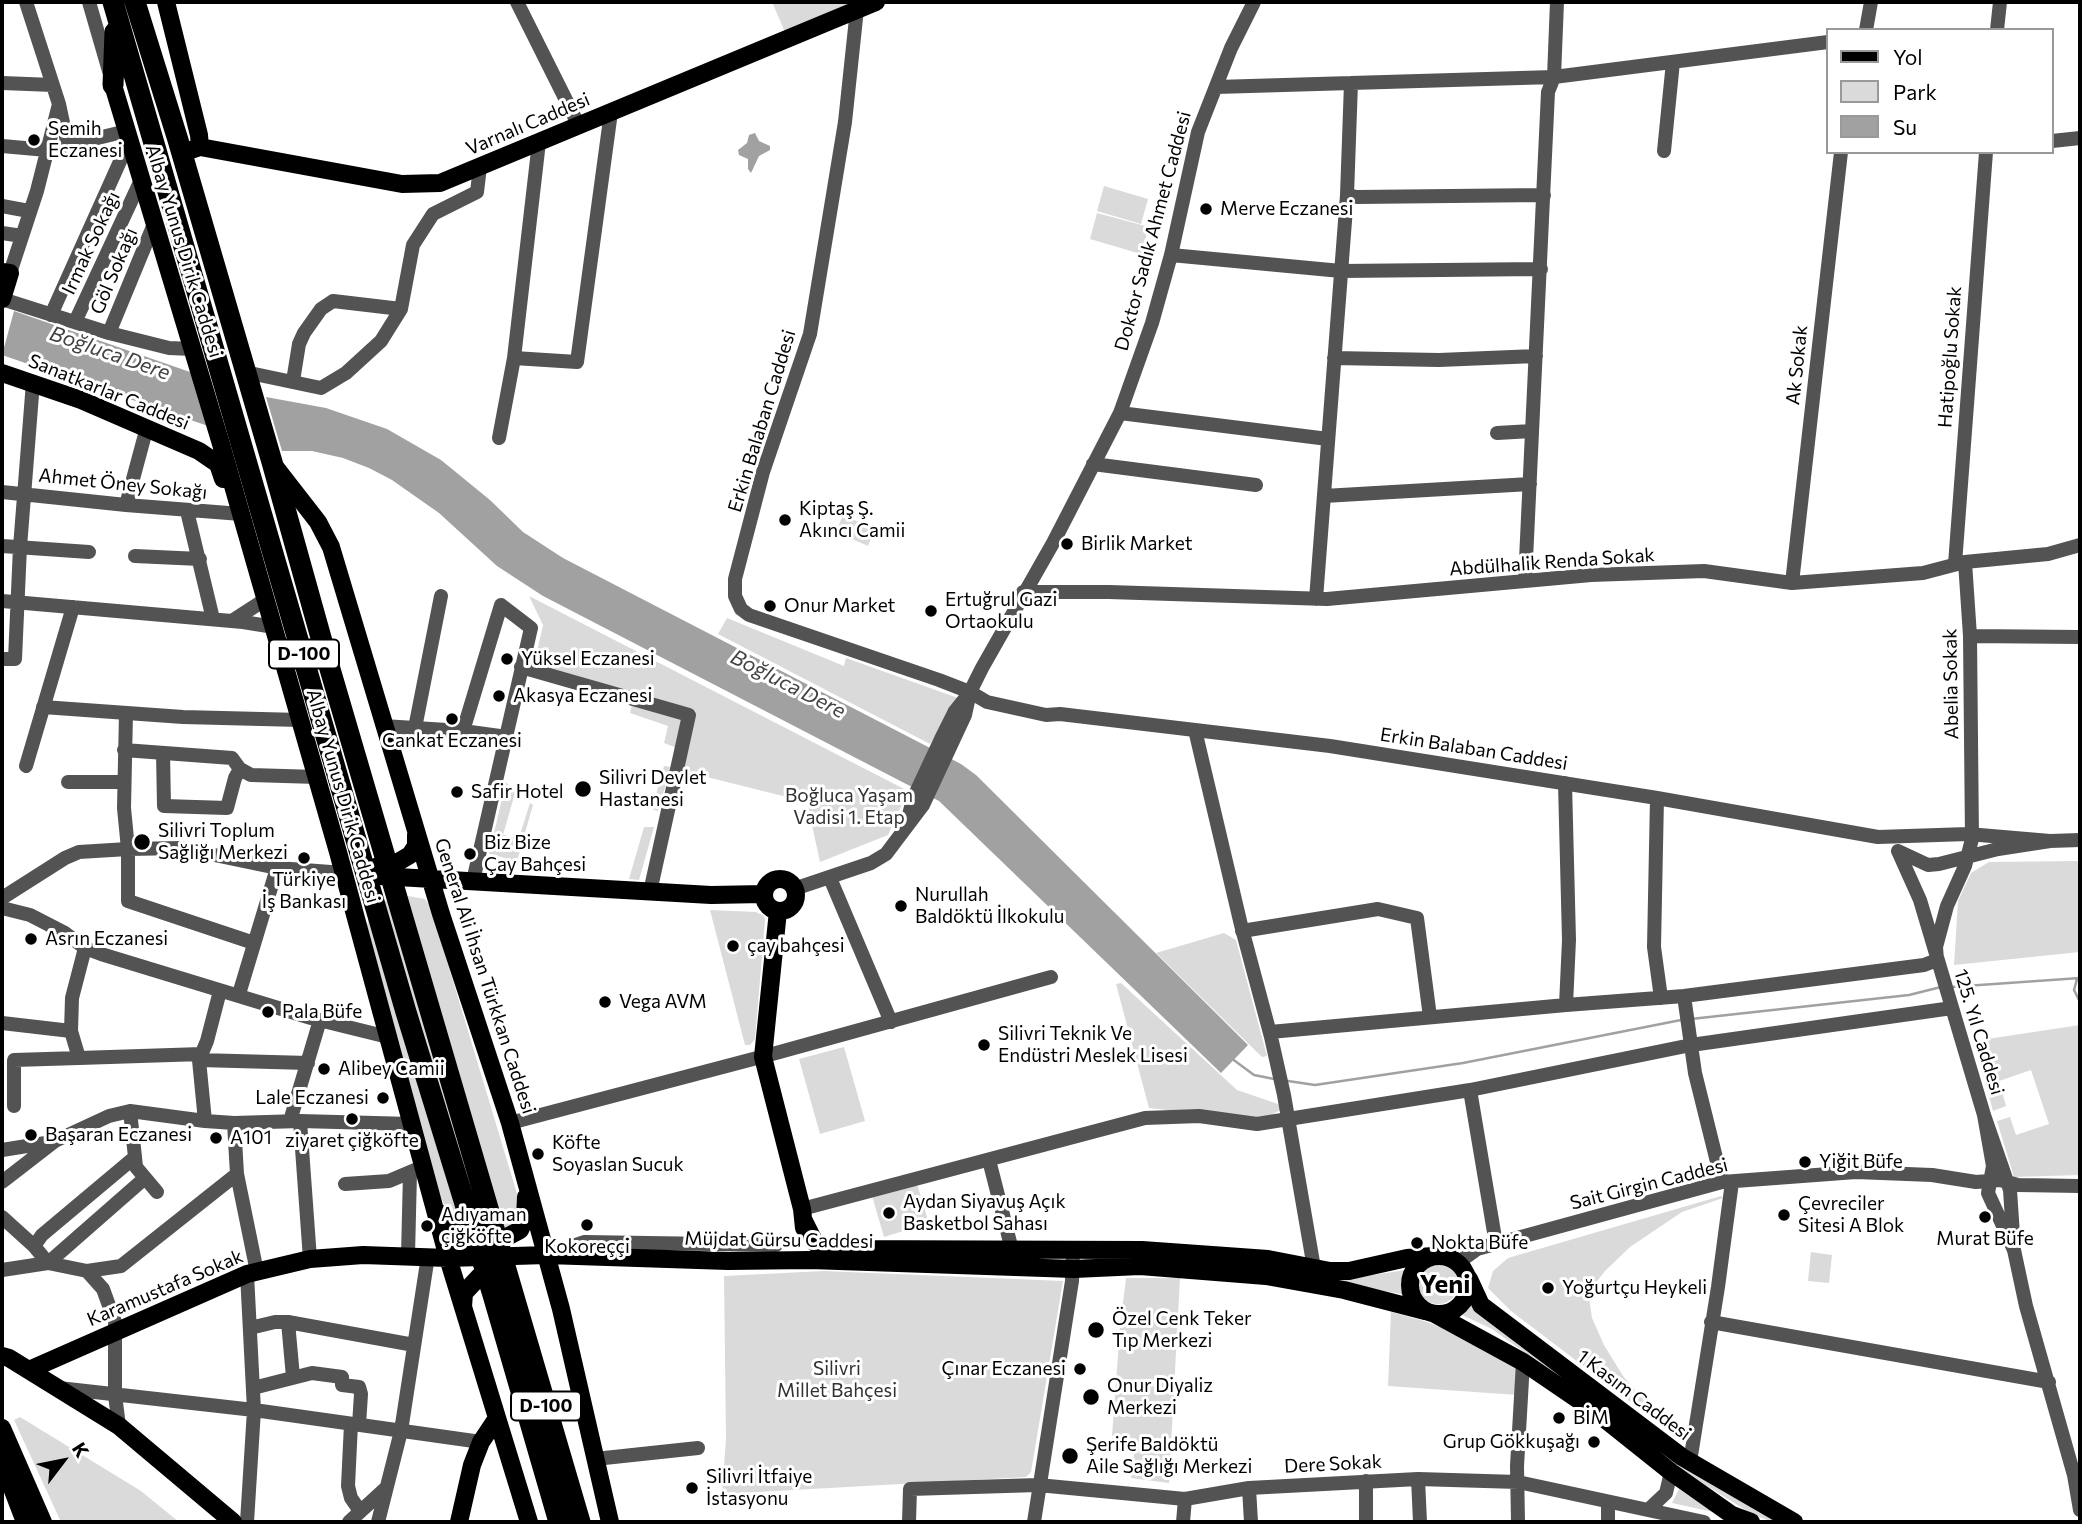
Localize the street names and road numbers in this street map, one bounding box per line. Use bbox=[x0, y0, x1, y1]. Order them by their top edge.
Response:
street label: Varnalı Caddesi bbox=[463, 88, 593, 160]
street label: Doktor Sadık Ahmet Caddesi bbox=[1110, 109, 1196, 353]
street label: Albay Yunus Dirik Caddesi bbox=[141, 142, 227, 360]
street label: Irmak Sokağı bbox=[57, 188, 125, 298]
street label: Göl Sokağı bbox=[86, 224, 142, 318]
street label: Hatipoğlu Sokak bbox=[1934, 285, 1966, 429]
street label: Ak Sokak bbox=[1781, 324, 1813, 406]
street label: Erkin Balaban Caddesi bbox=[723, 327, 801, 515]
street label: Sanatkarlar Caddesi bbox=[25, 349, 193, 435]
street label: Ahmet Öney Sokağı bbox=[38, 464, 208, 504]
street label: Abdülhalik Renda Sokak bbox=[1449, 543, 1655, 581]
street label: Abelia Sokak bbox=[1939, 628, 1963, 740]
road number: D-100 bbox=[269, 640, 339, 668]
street label: Albay Yunus Dirik Caddesi bbox=[301, 686, 385, 906]
street label: Erkin Balaban Caddesi bbox=[1379, 723, 1569, 775]
street label: General Ali İhsan Türkkan Caddesi bbox=[430, 835, 540, 1117]
street label: 125. Yıl Caddesi bbox=[1949, 966, 2009, 1098]
street label: Sait Girgin Caddesi bbox=[1568, 1153, 1730, 1215]
street label: Müjdat Gürsu Caddesi bbox=[684, 1227, 874, 1253]
street label: Karamustafa Sokak bbox=[83, 1245, 247, 1331]
street label: 1 Kasım Caddesi bbox=[1573, 1345, 1695, 1445]
road number: D-100 bbox=[511, 1392, 581, 1420]
street label: Dere Sokak bbox=[1283, 1450, 1383, 1478]

